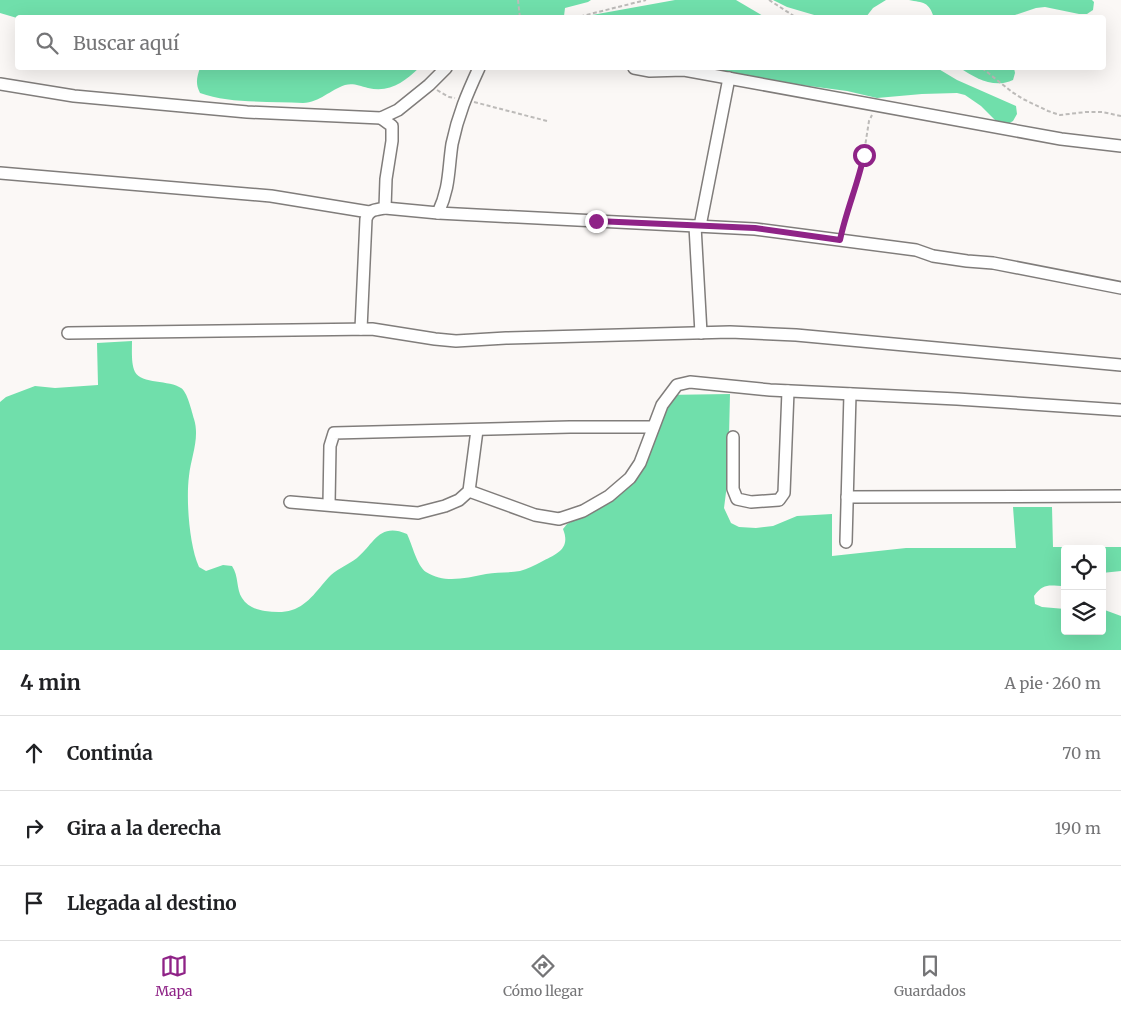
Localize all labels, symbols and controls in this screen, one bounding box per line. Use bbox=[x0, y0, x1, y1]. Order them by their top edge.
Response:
search box bbox=[15, 15, 1106, 70]
icon: search bbox=[33, 29, 61, 57]
text: Buscar aquí bbox=[73, 31, 179, 55]
route start bbox=[853, 144, 876, 167]
route end bbox=[585, 210, 608, 233]
map controls bbox=[1061, 545, 1106, 635]
button: locate bbox=[1061, 545, 1106, 590]
button: layers bbox=[1061, 590, 1106, 635]
text: 4 min bbox=[20, 669, 81, 696]
text: A pie · 260 m bbox=[1005, 673, 1101, 693]
icon: ahead bbox=[20, 739, 48, 767]
text: Continúa bbox=[67, 741, 153, 765]
text: 70 m bbox=[1062, 743, 1101, 763]
icon: right bbox=[20, 814, 48, 842]
text: Gira a la derecha bbox=[67, 816, 221, 840]
text: 190 m bbox=[1055, 818, 1101, 838]
icon: arrive bbox=[20, 889, 48, 917]
text: Llegada al destino bbox=[67, 891, 237, 915]
tab: Mapa bbox=[155, 952, 193, 1000]
tab: Cómo llegar bbox=[503, 952, 584, 1000]
tab: Guardados bbox=[894, 952, 966, 1000]

